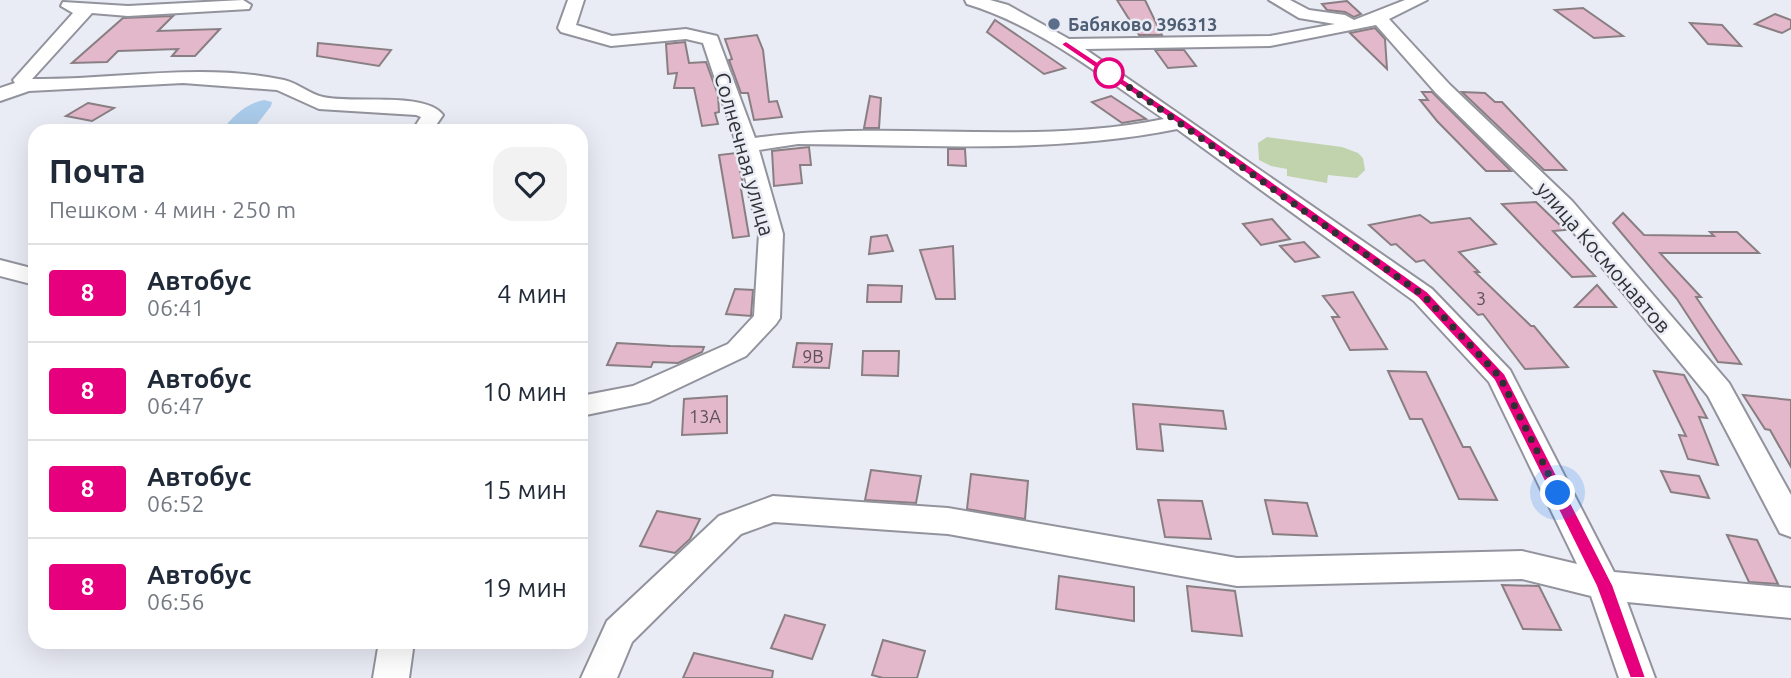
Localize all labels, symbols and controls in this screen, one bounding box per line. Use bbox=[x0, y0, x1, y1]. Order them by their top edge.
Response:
place label: Бабяково 396313 bbox=[1068, 14, 1217, 34]
marker: Бабяково 396313 bbox=[1046, 16, 1062, 32]
unlabelled marker bbox=[1094, 58, 1124, 88]
street label: Солнечная улица bbox=[710, 69, 780, 239]
button: heart bbox=[493, 147, 567, 221]
text: Почта bbox=[49, 152, 146, 189]
street label: улица Космонавтов bbox=[1532, 177, 1676, 337]
text: Пешком · 4 мин · 250 m bbox=[49, 197, 296, 222]
text: Автобус bbox=[147, 266, 251, 295]
text: 8 bbox=[81, 279, 94, 306]
text: 4 мин bbox=[497, 279, 567, 308]
house number: 3 bbox=[1476, 288, 1486, 308]
text: 06:41 bbox=[147, 295, 205, 320]
house number: 9В bbox=[802, 346, 824, 366]
text: Автобус bbox=[147, 364, 251, 393]
text: 8 bbox=[81, 377, 94, 404]
text: 10 мин bbox=[482, 377, 567, 406]
text: 06:47 bbox=[147, 393, 205, 418]
house number: 13А bbox=[689, 406, 721, 426]
text: Автобус bbox=[147, 462, 251, 491]
text: 8 bbox=[81, 475, 94, 502]
text: 15 мин bbox=[482, 475, 567, 504]
your location bbox=[1540, 475, 1575, 510]
text: 06:52 bbox=[147, 491, 205, 516]
text: Автобус bbox=[147, 560, 251, 589]
text: 8 bbox=[81, 573, 94, 600]
text: 19 мин bbox=[482, 573, 567, 602]
text: 06:56 bbox=[147, 589, 205, 614]

